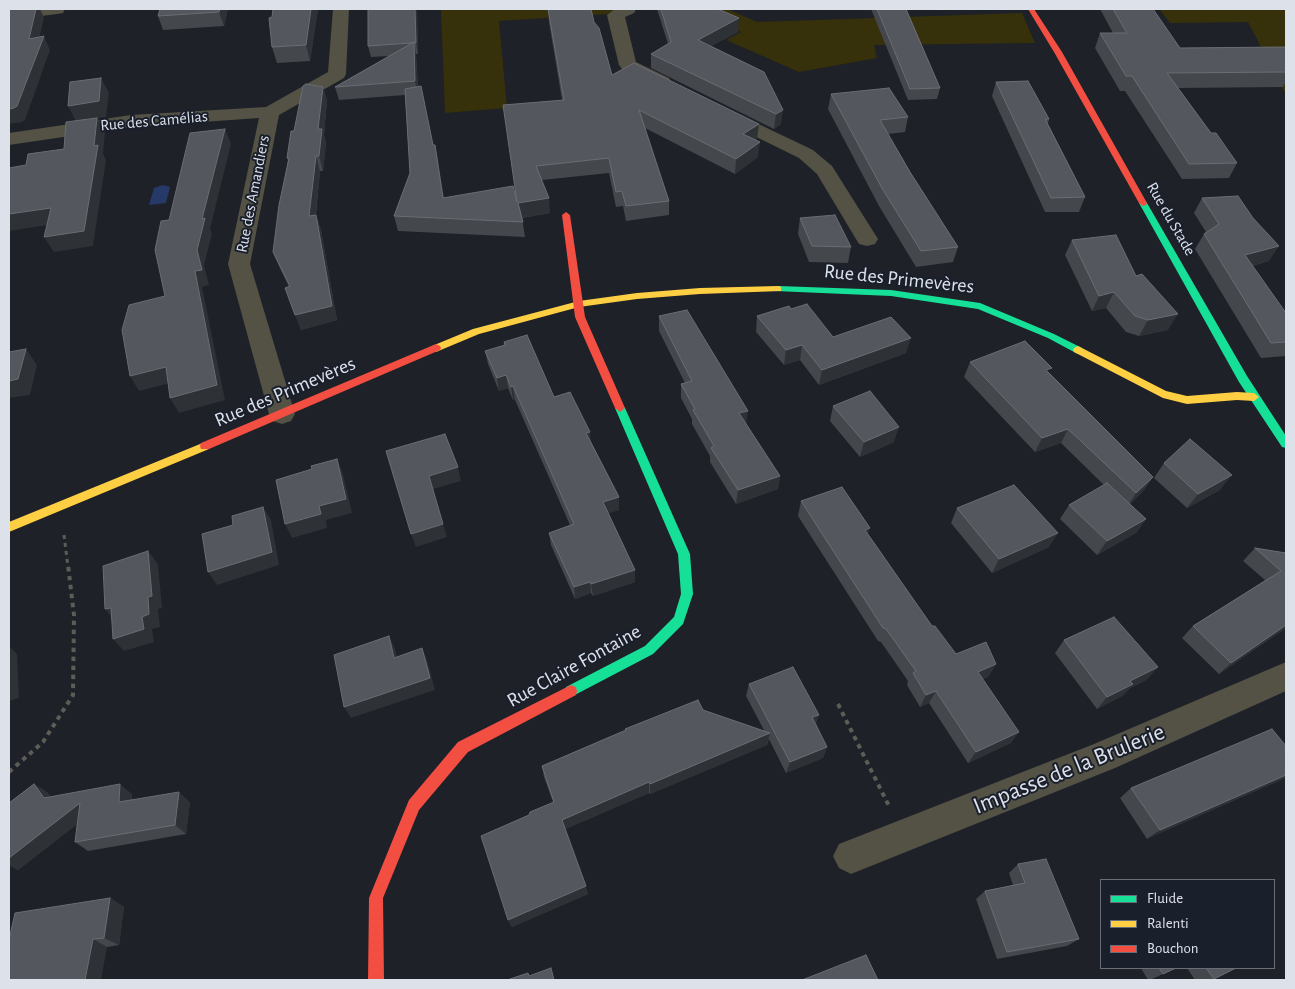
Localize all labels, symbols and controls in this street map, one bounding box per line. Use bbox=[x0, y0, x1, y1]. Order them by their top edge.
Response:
street label: Rue des Camélias bbox=[99, 107, 209, 135]
street label: Rue des Amandiers bbox=[232, 134, 274, 254]
street label: Rue du Stade bbox=[1142, 179, 1200, 259]
street label: Rue des Primevères bbox=[823, 259, 975, 299]
street label: Rue des Primevères bbox=[211, 351, 359, 433]
street label: Rue Claire Fontaine bbox=[503, 619, 645, 713]
street label: Impasse de la Brulerie bbox=[969, 717, 1169, 821]
legend bbox=[1100, 879, 1275, 969]
text: Fluide bbox=[1147, 891, 1183, 906]
text: Ralenti bbox=[1147, 916, 1189, 931]
text: Bouchon bbox=[1147, 941, 1198, 956]

